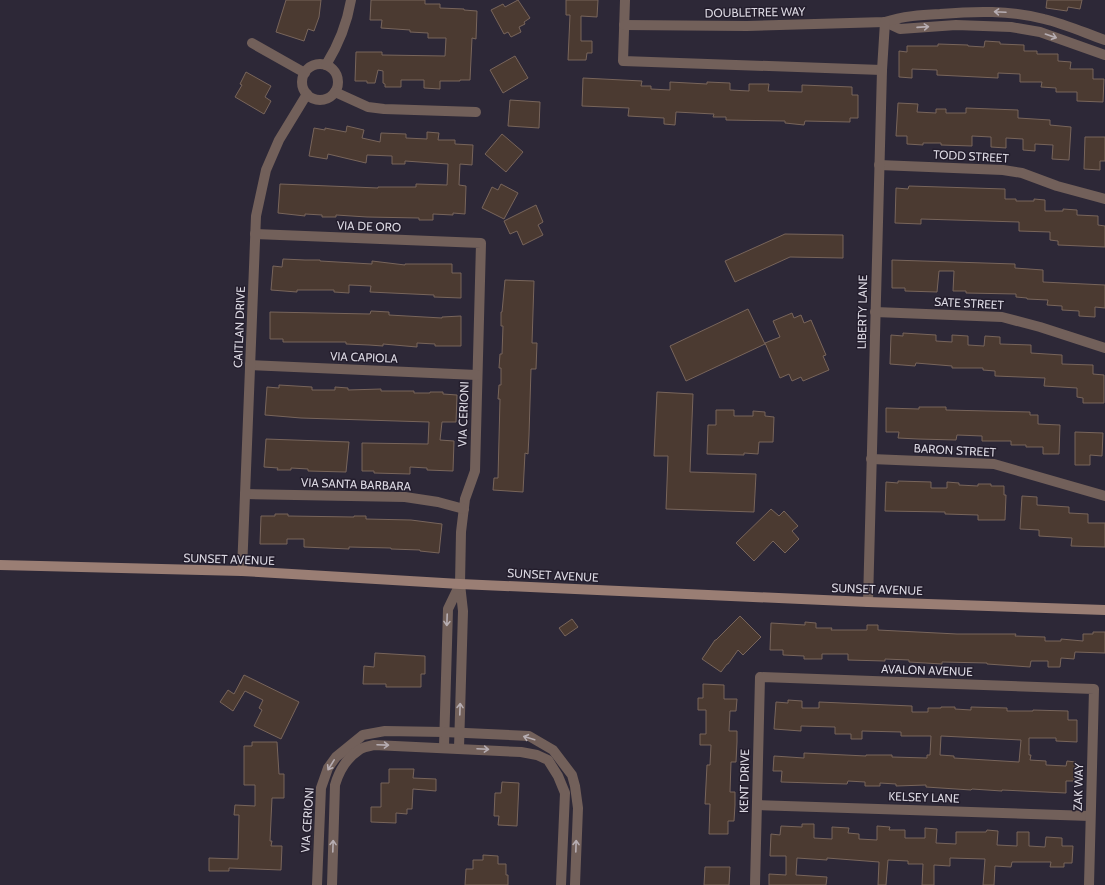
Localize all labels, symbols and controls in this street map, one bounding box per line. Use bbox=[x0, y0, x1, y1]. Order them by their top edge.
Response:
street label: DOUBLETREE WAY bbox=[705, 4, 806, 20]
one-way arrow bbox=[994, 9, 1007, 16]
one-way arrow bbox=[916, 23, 929, 30]
one-way arrow bbox=[1045, 33, 1057, 41]
street label: TODD STREET bbox=[933, 147, 1010, 166]
street label: VIA DE ORO bbox=[337, 217, 401, 235]
street label: LIBERTY LANE bbox=[854, 274, 870, 349]
street label: CAITLAN DRIVE bbox=[230, 286, 248, 368]
street label: SATE STREET bbox=[934, 294, 1005, 312]
street label: VIA CAPIOLA bbox=[330, 348, 399, 366]
street label: VIA CERIONI bbox=[454, 381, 472, 447]
street label: BARON STREET bbox=[913, 440, 997, 460]
street label: VIA SANTA BARBARA bbox=[301, 475, 412, 493]
street label: SUNSET AVENUE bbox=[183, 550, 275, 568]
street label: SUNSET AVENUE bbox=[507, 565, 599, 585]
street label: SUNSET AVENUE bbox=[831, 580, 923, 598]
one-way arrow bbox=[444, 613, 451, 626]
street label: AVALON AVENUE bbox=[881, 661, 973, 679]
one-way arrow bbox=[457, 703, 464, 716]
one-way arrow bbox=[523, 734, 536, 741]
one-way arrow bbox=[376, 742, 389, 749]
one-way arrow bbox=[476, 746, 489, 753]
street label: KENT DRIVE bbox=[736, 749, 752, 813]
one-way arrow bbox=[326, 759, 334, 771]
street label: ZAK WAY bbox=[1070, 763, 1086, 811]
street label: VIA CERIONI bbox=[297, 787, 317, 853]
street label: KELSEY LANE bbox=[888, 788, 960, 806]
one-way arrow bbox=[329, 840, 337, 853]
one-way arrow bbox=[573, 840, 580, 853]

